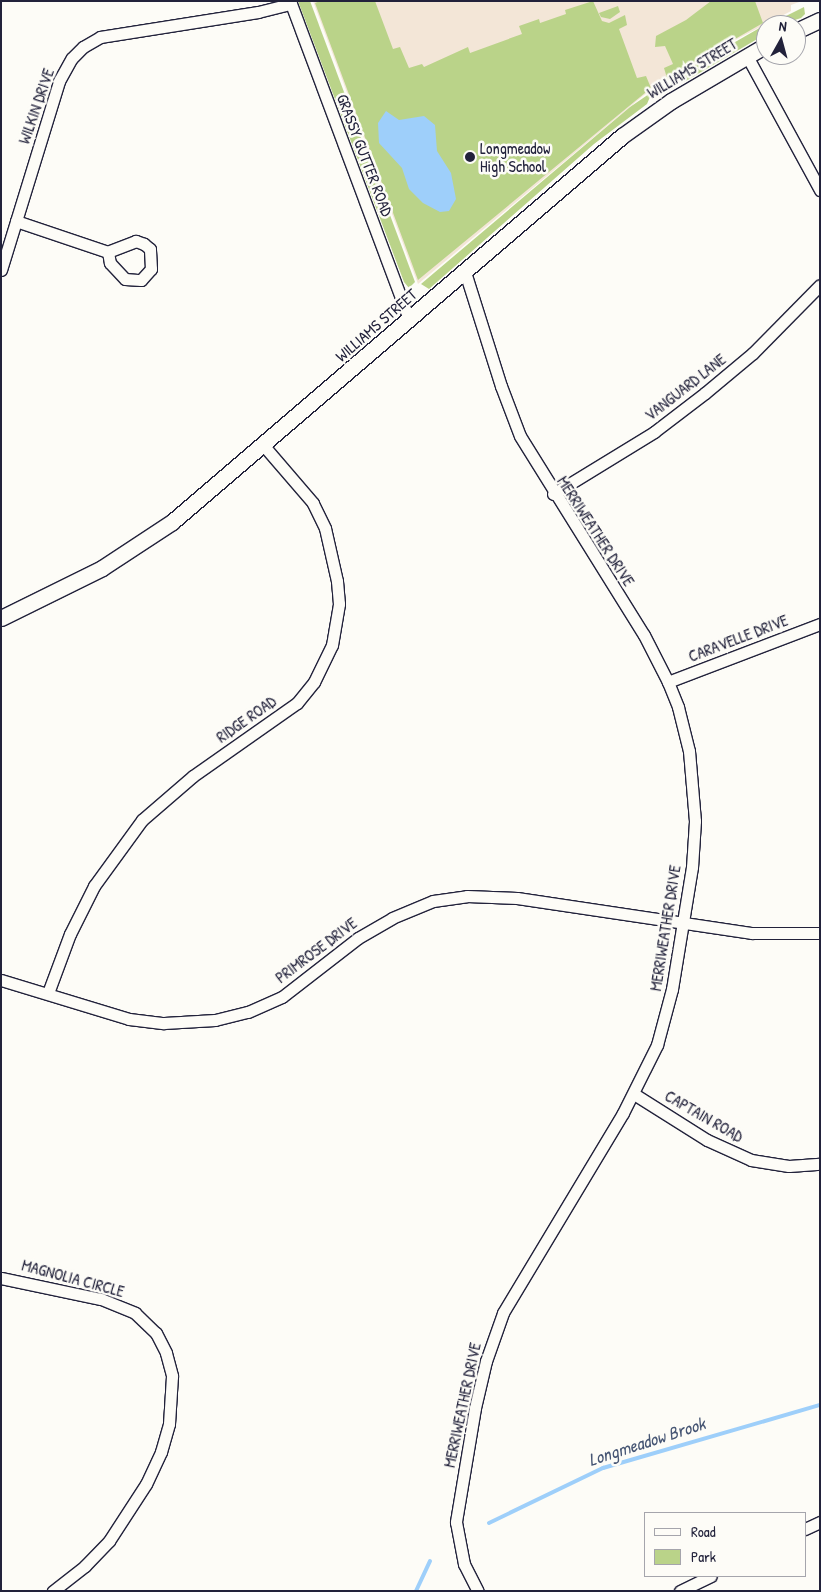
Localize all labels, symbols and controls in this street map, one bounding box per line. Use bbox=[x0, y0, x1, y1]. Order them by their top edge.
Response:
north arrow bbox=[756, 15, 806, 65]
text: N bbox=[778, 16, 788, 35]
street label: WILLIAMS STREET bbox=[644, 34, 740, 102]
street label: WILKIN DRIVE bbox=[14, 66, 58, 146]
street label: GRASSY GUTTER ROAD bbox=[333, 91, 397, 219]
place label: Longmeadow High School bbox=[480, 138, 550, 176]
marker: Longmeadow High School bbox=[464, 151, 476, 163]
street label: WILLIAMS STREET bbox=[331, 285, 421, 365]
street label: VANGUARD LANE bbox=[641, 349, 729, 425]
street label: MERRIWEATHER DRIVE bbox=[553, 472, 639, 590]
street label: CARAVELLE DRIVE bbox=[686, 610, 790, 666]
street label: RIDGE ROAD bbox=[212, 691, 280, 747]
street label: MERRIWEATHER DRIVE bbox=[646, 864, 684, 992]
street label: PRIMROSE DRIVE bbox=[271, 913, 361, 987]
street label: CAPTAIN ROAD bbox=[661, 1086, 747, 1146]
street label: MAGNOLIA CIRCLE bbox=[20, 1255, 126, 1301]
street label: MERRIWEATHER DRIVE bbox=[439, 1341, 485, 1469]
water label: Longmeadow Brook bbox=[586, 1413, 708, 1471]
legend bbox=[644, 1512, 806, 1577]
text: Road bbox=[691, 1521, 716, 1542]
text: Park bbox=[691, 1546, 716, 1567]

